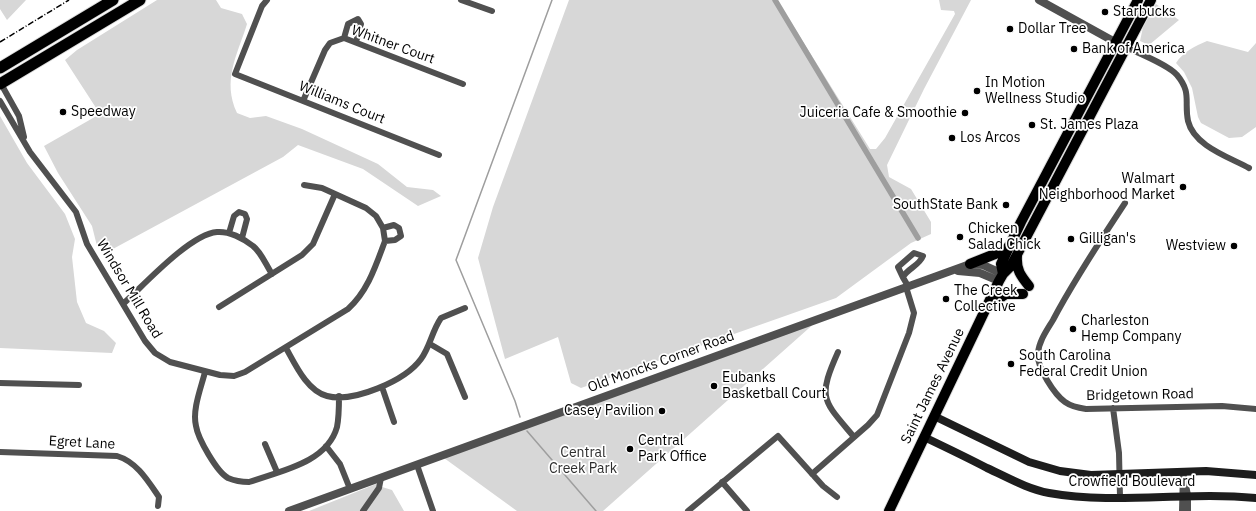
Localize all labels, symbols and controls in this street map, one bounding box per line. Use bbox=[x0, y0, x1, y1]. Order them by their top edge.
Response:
place label: Starbucks bbox=[1113, 4, 1176, 20]
marker: Starbucks bbox=[1100, 7, 1110, 17]
place label: Dollar Tree bbox=[1018, 21, 1087, 37]
street label: Whitner Court bbox=[349, 22, 437, 68]
marker: Dollar Tree bbox=[1005, 24, 1015, 34]
place label: Bank of America bbox=[1082, 41, 1185, 57]
marker: Bank of America bbox=[1069, 44, 1079, 54]
place label: In Motion Wellness Studio bbox=[985, 75, 1085, 108]
street label: Williams Court bbox=[296, 78, 388, 128]
marker: In Motion Wellness Studio bbox=[972, 86, 982, 96]
place label: Speedway bbox=[71, 104, 136, 120]
place label: Juiceria Cafe & Smoothie bbox=[800, 105, 957, 121]
marker: Speedway bbox=[58, 107, 68, 117]
marker: Juiceria Cafe & Smoothie bbox=[960, 108, 970, 118]
place label: St. James Plaza bbox=[1040, 117, 1139, 133]
marker: St. James Plaza bbox=[1027, 120, 1037, 130]
place label: Los Arcos bbox=[960, 130, 1020, 146]
marker: Los Arcos bbox=[947, 133, 957, 143]
place label: Walmart Neighborhood Market bbox=[1039, 171, 1175, 204]
marker: Walmart Neighborhood Market bbox=[1178, 182, 1188, 192]
place label: SouthState Bank bbox=[893, 197, 998, 213]
marker: SouthState Bank bbox=[1001, 200, 1011, 210]
place label: Chicken Salad Chick bbox=[968, 221, 1041, 254]
place label: Gilligan's bbox=[1079, 231, 1136, 247]
marker: Chicken Salad Chick bbox=[955, 232, 965, 242]
marker: Gilligan's bbox=[1066, 234, 1076, 244]
street label: Windsor Mill Road bbox=[93, 236, 165, 342]
place label: Westview bbox=[1166, 238, 1226, 254]
marker: Westview bbox=[1229, 241, 1239, 251]
place label: The Creek Collective bbox=[954, 283, 1017, 316]
marker: The Creek Collective bbox=[941, 294, 951, 304]
place label: Charleston Hemp Company bbox=[1081, 313, 1181, 346]
marker: Charleston Hemp Company bbox=[1068, 324, 1078, 334]
street label: Saint James Avenue bbox=[898, 325, 968, 447]
street label: Old Moncks Corner Road bbox=[585, 328, 737, 396]
place label: South Carolina Federal Credit Union bbox=[1019, 348, 1148, 380]
marker: South Carolina Federal Credit Union bbox=[1006, 359, 1016, 369]
place label: Eubanks Basketball Court bbox=[722, 370, 826, 402]
marker: Eubanks Basketball Court bbox=[709, 381, 719, 391]
street label: Bridgetown Road bbox=[1086, 386, 1194, 404]
place label: Casey Pavilion bbox=[564, 403, 654, 419]
marker: Casey Pavilion bbox=[657, 406, 667, 416]
street label: Egret Lane bbox=[48, 433, 116, 453]
place label: Central Park Office bbox=[638, 433, 707, 466]
marker: Central Park Office bbox=[625, 444, 635, 454]
park label: Central Creek Park bbox=[549, 445, 617, 478]
street label: Crowfield Boulevard bbox=[1069, 474, 1195, 490]

